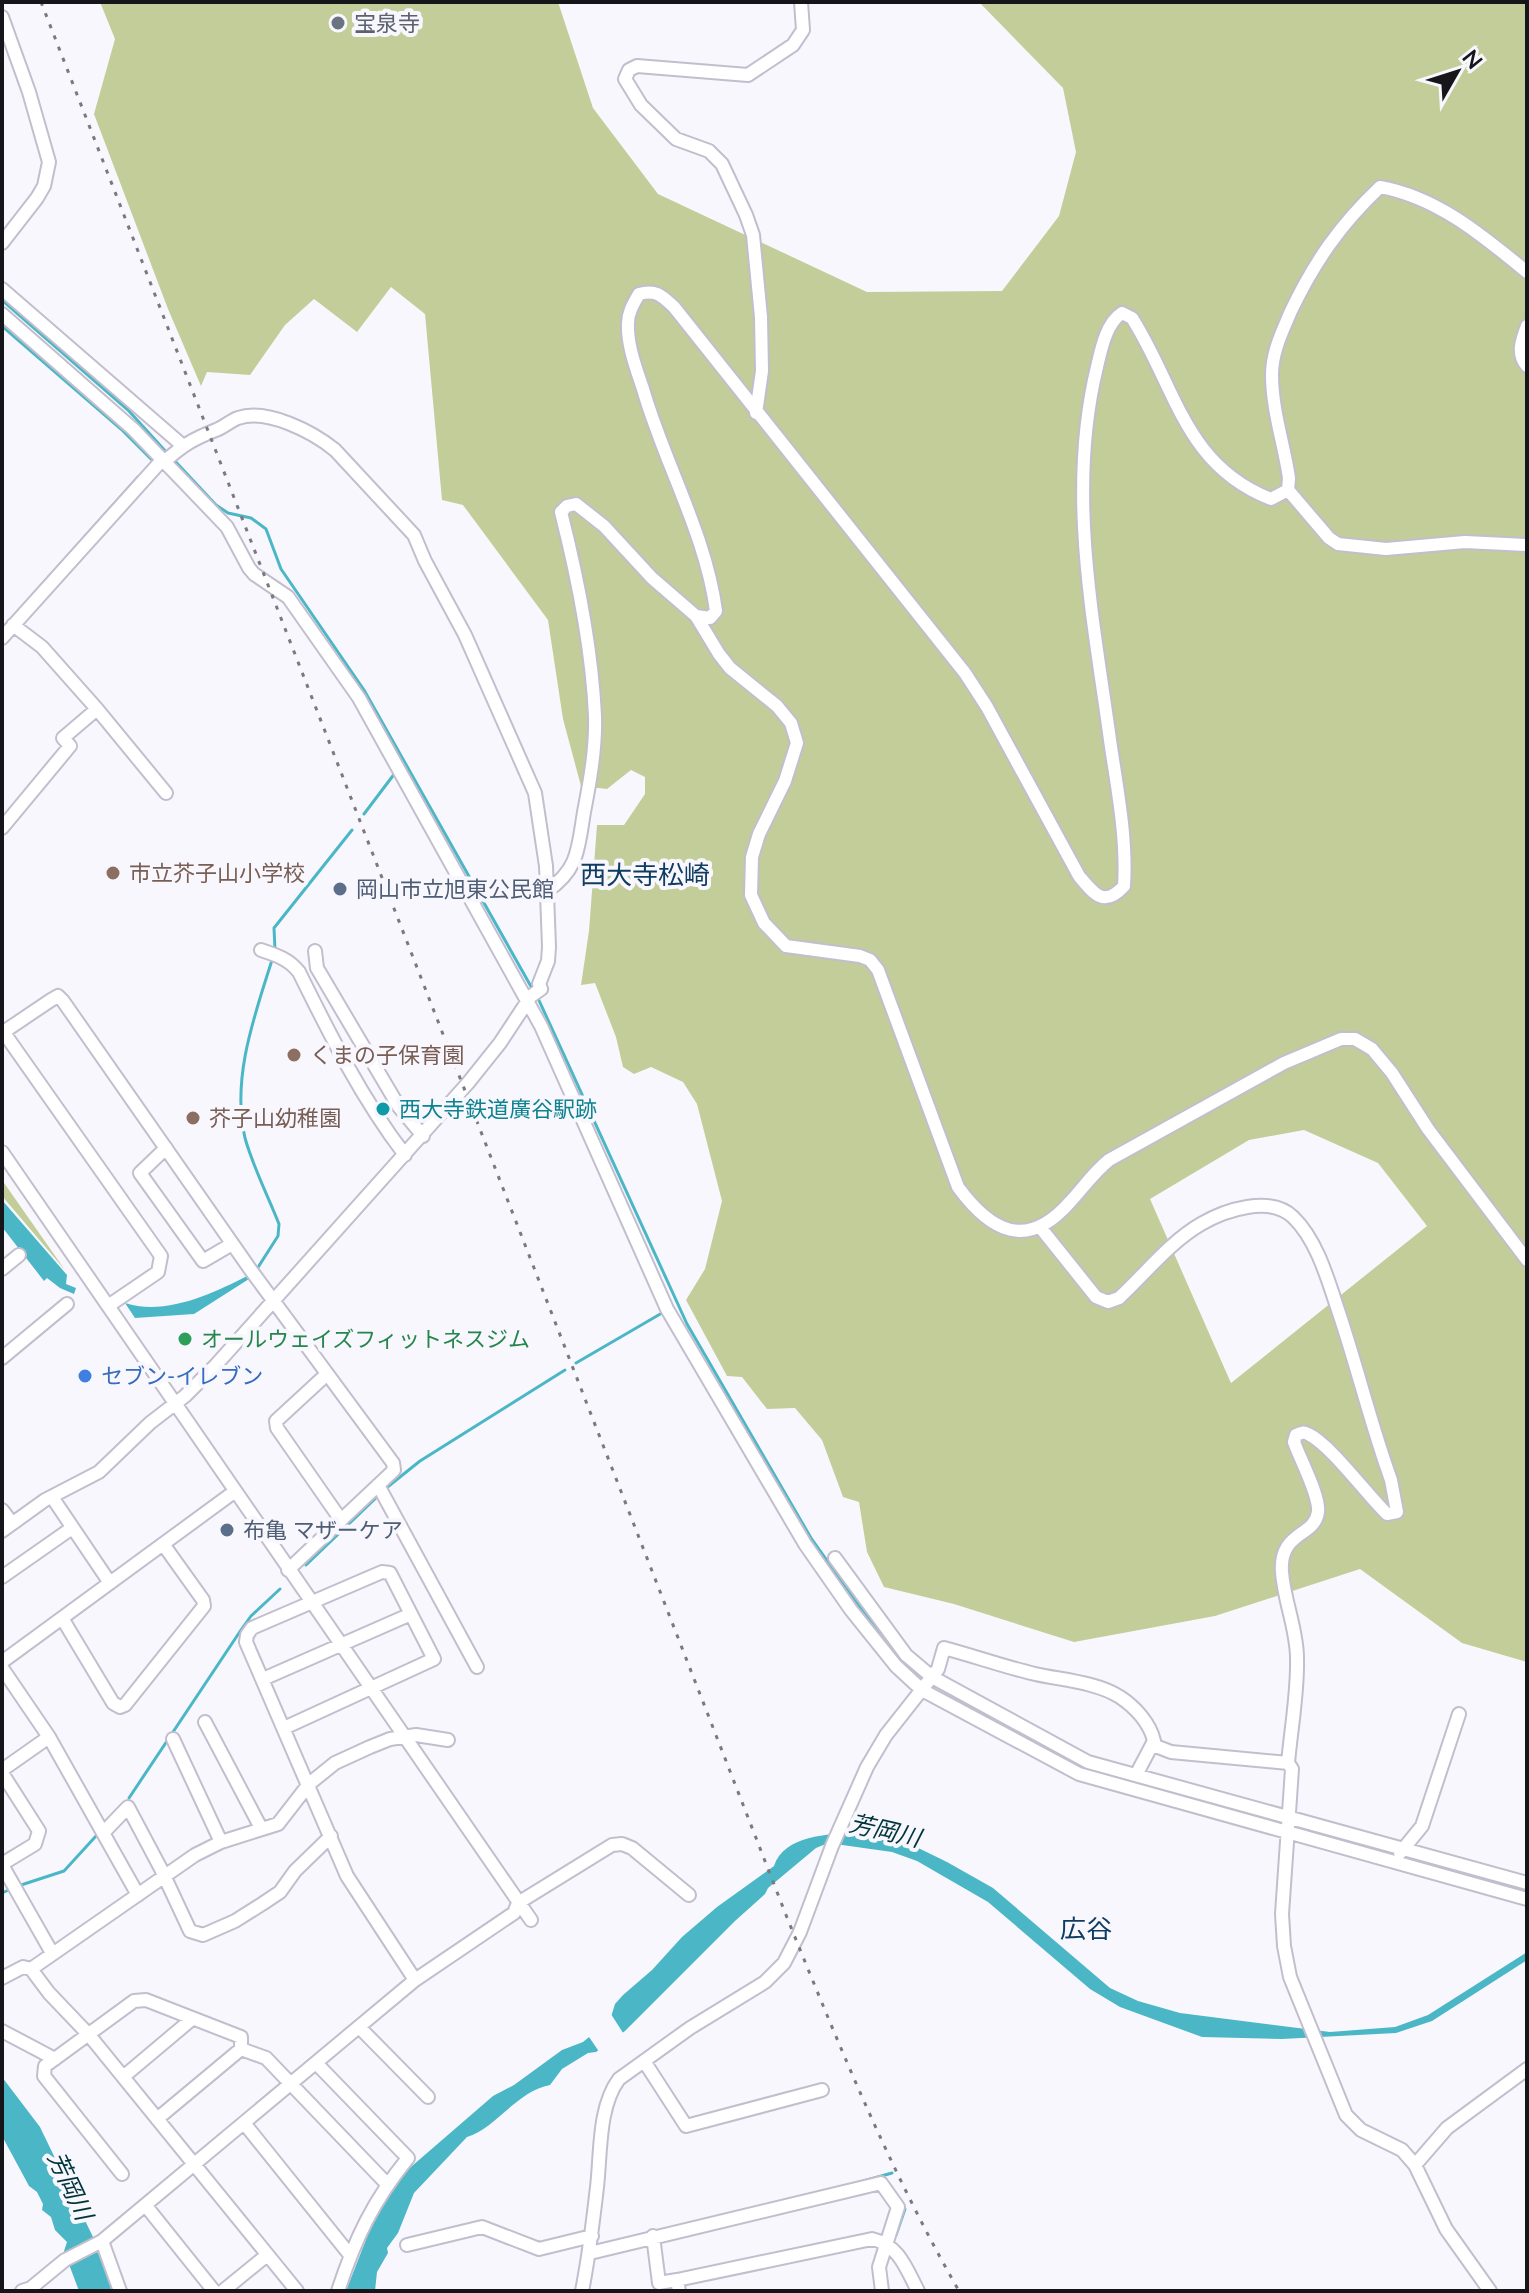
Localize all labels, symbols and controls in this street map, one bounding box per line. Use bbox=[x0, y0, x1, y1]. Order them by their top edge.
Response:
place label: 宝泉寺 bbox=[354, 9, 420, 36]
marker: 宝泉寺 bbox=[329, 14, 347, 32]
north arrow bbox=[1417, 32, 1497, 112]
text: N bbox=[1457, 44, 1489, 74]
district label: 西大寺松崎 bbox=[580, 858, 710, 890]
place label: 市立芥子山小学校 bbox=[129, 859, 305, 886]
marker: 市立芥子山小学校 bbox=[104, 864, 122, 882]
place label: 岡山市立旭東公民館 bbox=[356, 875, 554, 902]
marker: 岡山市立旭東公民館 bbox=[331, 880, 349, 898]
place label: くまの子保育園 bbox=[310, 1041, 464, 1068]
marker: くまの子保育園 bbox=[285, 1046, 303, 1064]
place label: 西大寺鉄道廣谷駅跡 bbox=[399, 1095, 597, 1122]
marker: 西大寺鉄道廣谷駅跡 bbox=[374, 1100, 392, 1118]
place label: 芥子山幼稚園 bbox=[209, 1104, 341, 1131]
marker: 芥子山幼稚園 bbox=[184, 1109, 202, 1127]
place label: オールウェイズフィットネスジム bbox=[201, 1325, 530, 1352]
marker: オールウェイズフィットネスジム bbox=[176, 1330, 194, 1348]
place label: セブン-イレブン bbox=[101, 1362, 263, 1389]
marker: セブン-イレブン bbox=[76, 1367, 94, 1385]
place label: 布亀 マザーケア bbox=[243, 1516, 403, 1543]
marker: 布亀 マザーケア bbox=[218, 1521, 236, 1539]
water label: 芳岡川 bbox=[847, 1807, 927, 1852]
district label: 広谷 bbox=[1060, 1912, 1112, 1944]
water label: 芳岡川 bbox=[43, 2147, 101, 2227]

